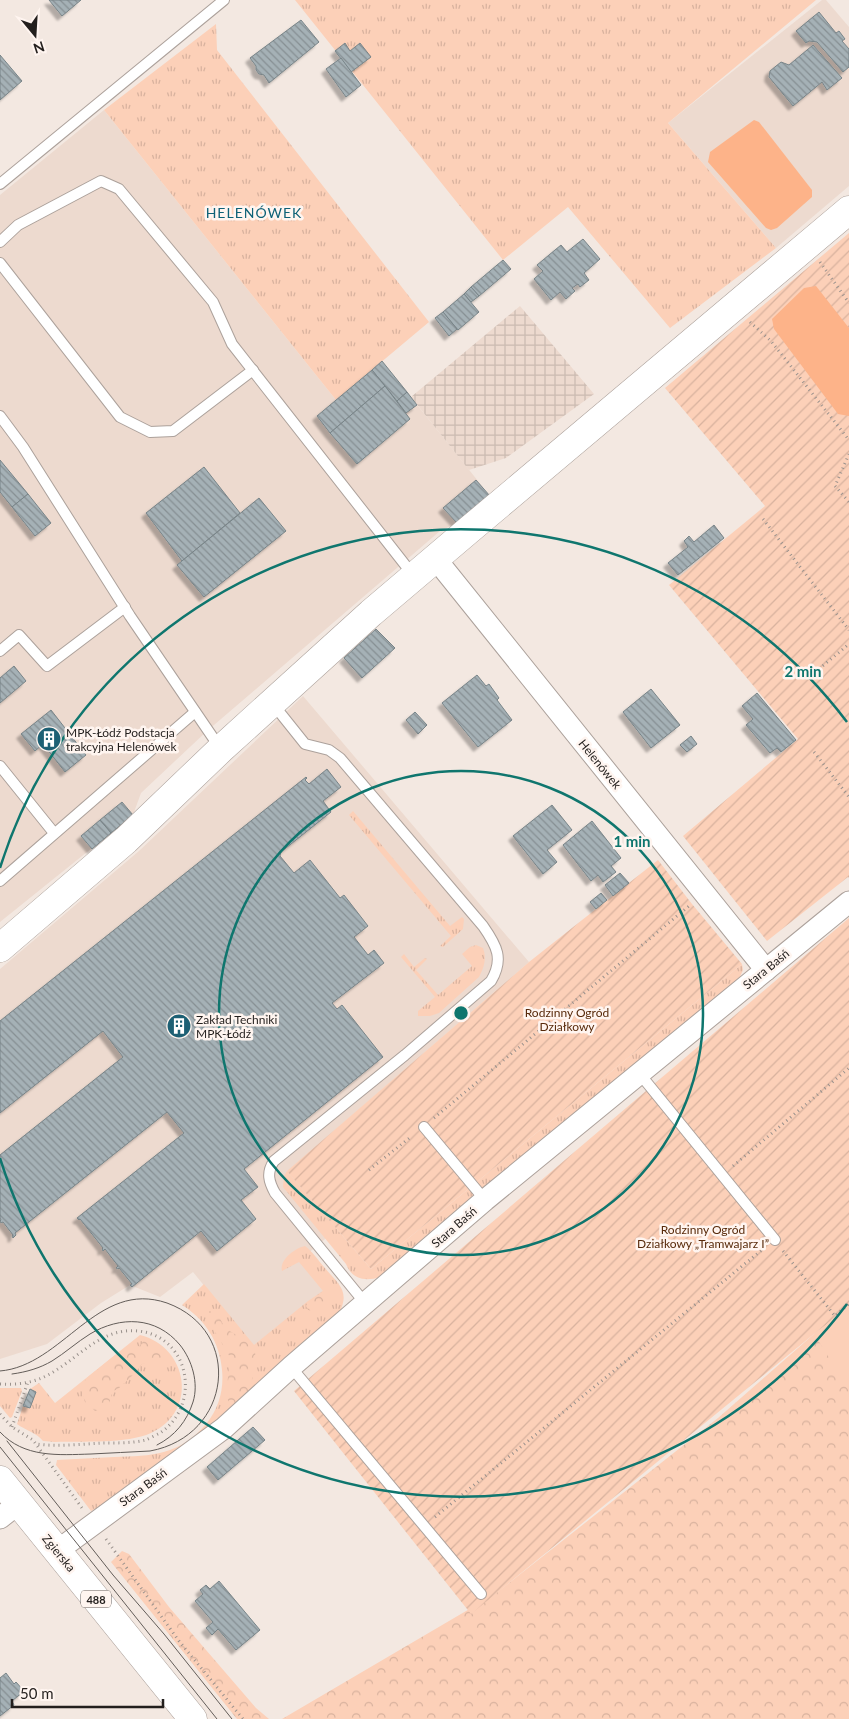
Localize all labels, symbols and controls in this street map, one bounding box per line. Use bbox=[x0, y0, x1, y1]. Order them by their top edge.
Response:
north arrow bbox=[10, 10, 60, 60]
text: N bbox=[31, 38, 47, 58]
district label: HELENÓWEK bbox=[206, 204, 302, 221]
text: 2 min bbox=[784, 662, 822, 680]
place label: MPK-Łódź Podstacja trakcyjna Helenówek bbox=[66, 725, 177, 754]
building icon: MPK-Łódź Podstacja trakcyjna Helenówek bbox=[36, 726, 62, 752]
street label: Helenówek bbox=[575, 736, 625, 793]
text: 1 min bbox=[613, 832, 651, 850]
street label: Stara Baśń bbox=[740, 946, 792, 992]
centre of rings bbox=[452, 1004, 470, 1022]
park label: Rodzinny Ogród Działkowy bbox=[525, 1005, 609, 1034]
place label: Zakład Techniki MPK-Łódź bbox=[196, 1012, 277, 1041]
building icon: Zakład Techniki MPK-Łódź bbox=[166, 1013, 192, 1039]
street label: Stara Baśń bbox=[428, 1203, 480, 1251]
park label: Rodzinny Ogród Działkowy „Tramwajarz I” bbox=[637, 1222, 769, 1251]
street label: Stara Baśń bbox=[116, 1465, 170, 1509]
street label: Zgierska bbox=[39, 1531, 79, 1575]
road number: 488 bbox=[81, 1590, 111, 1608]
scale bar bbox=[12, 1676, 164, 1708]
text: 50 m bbox=[20, 1684, 54, 1702]

